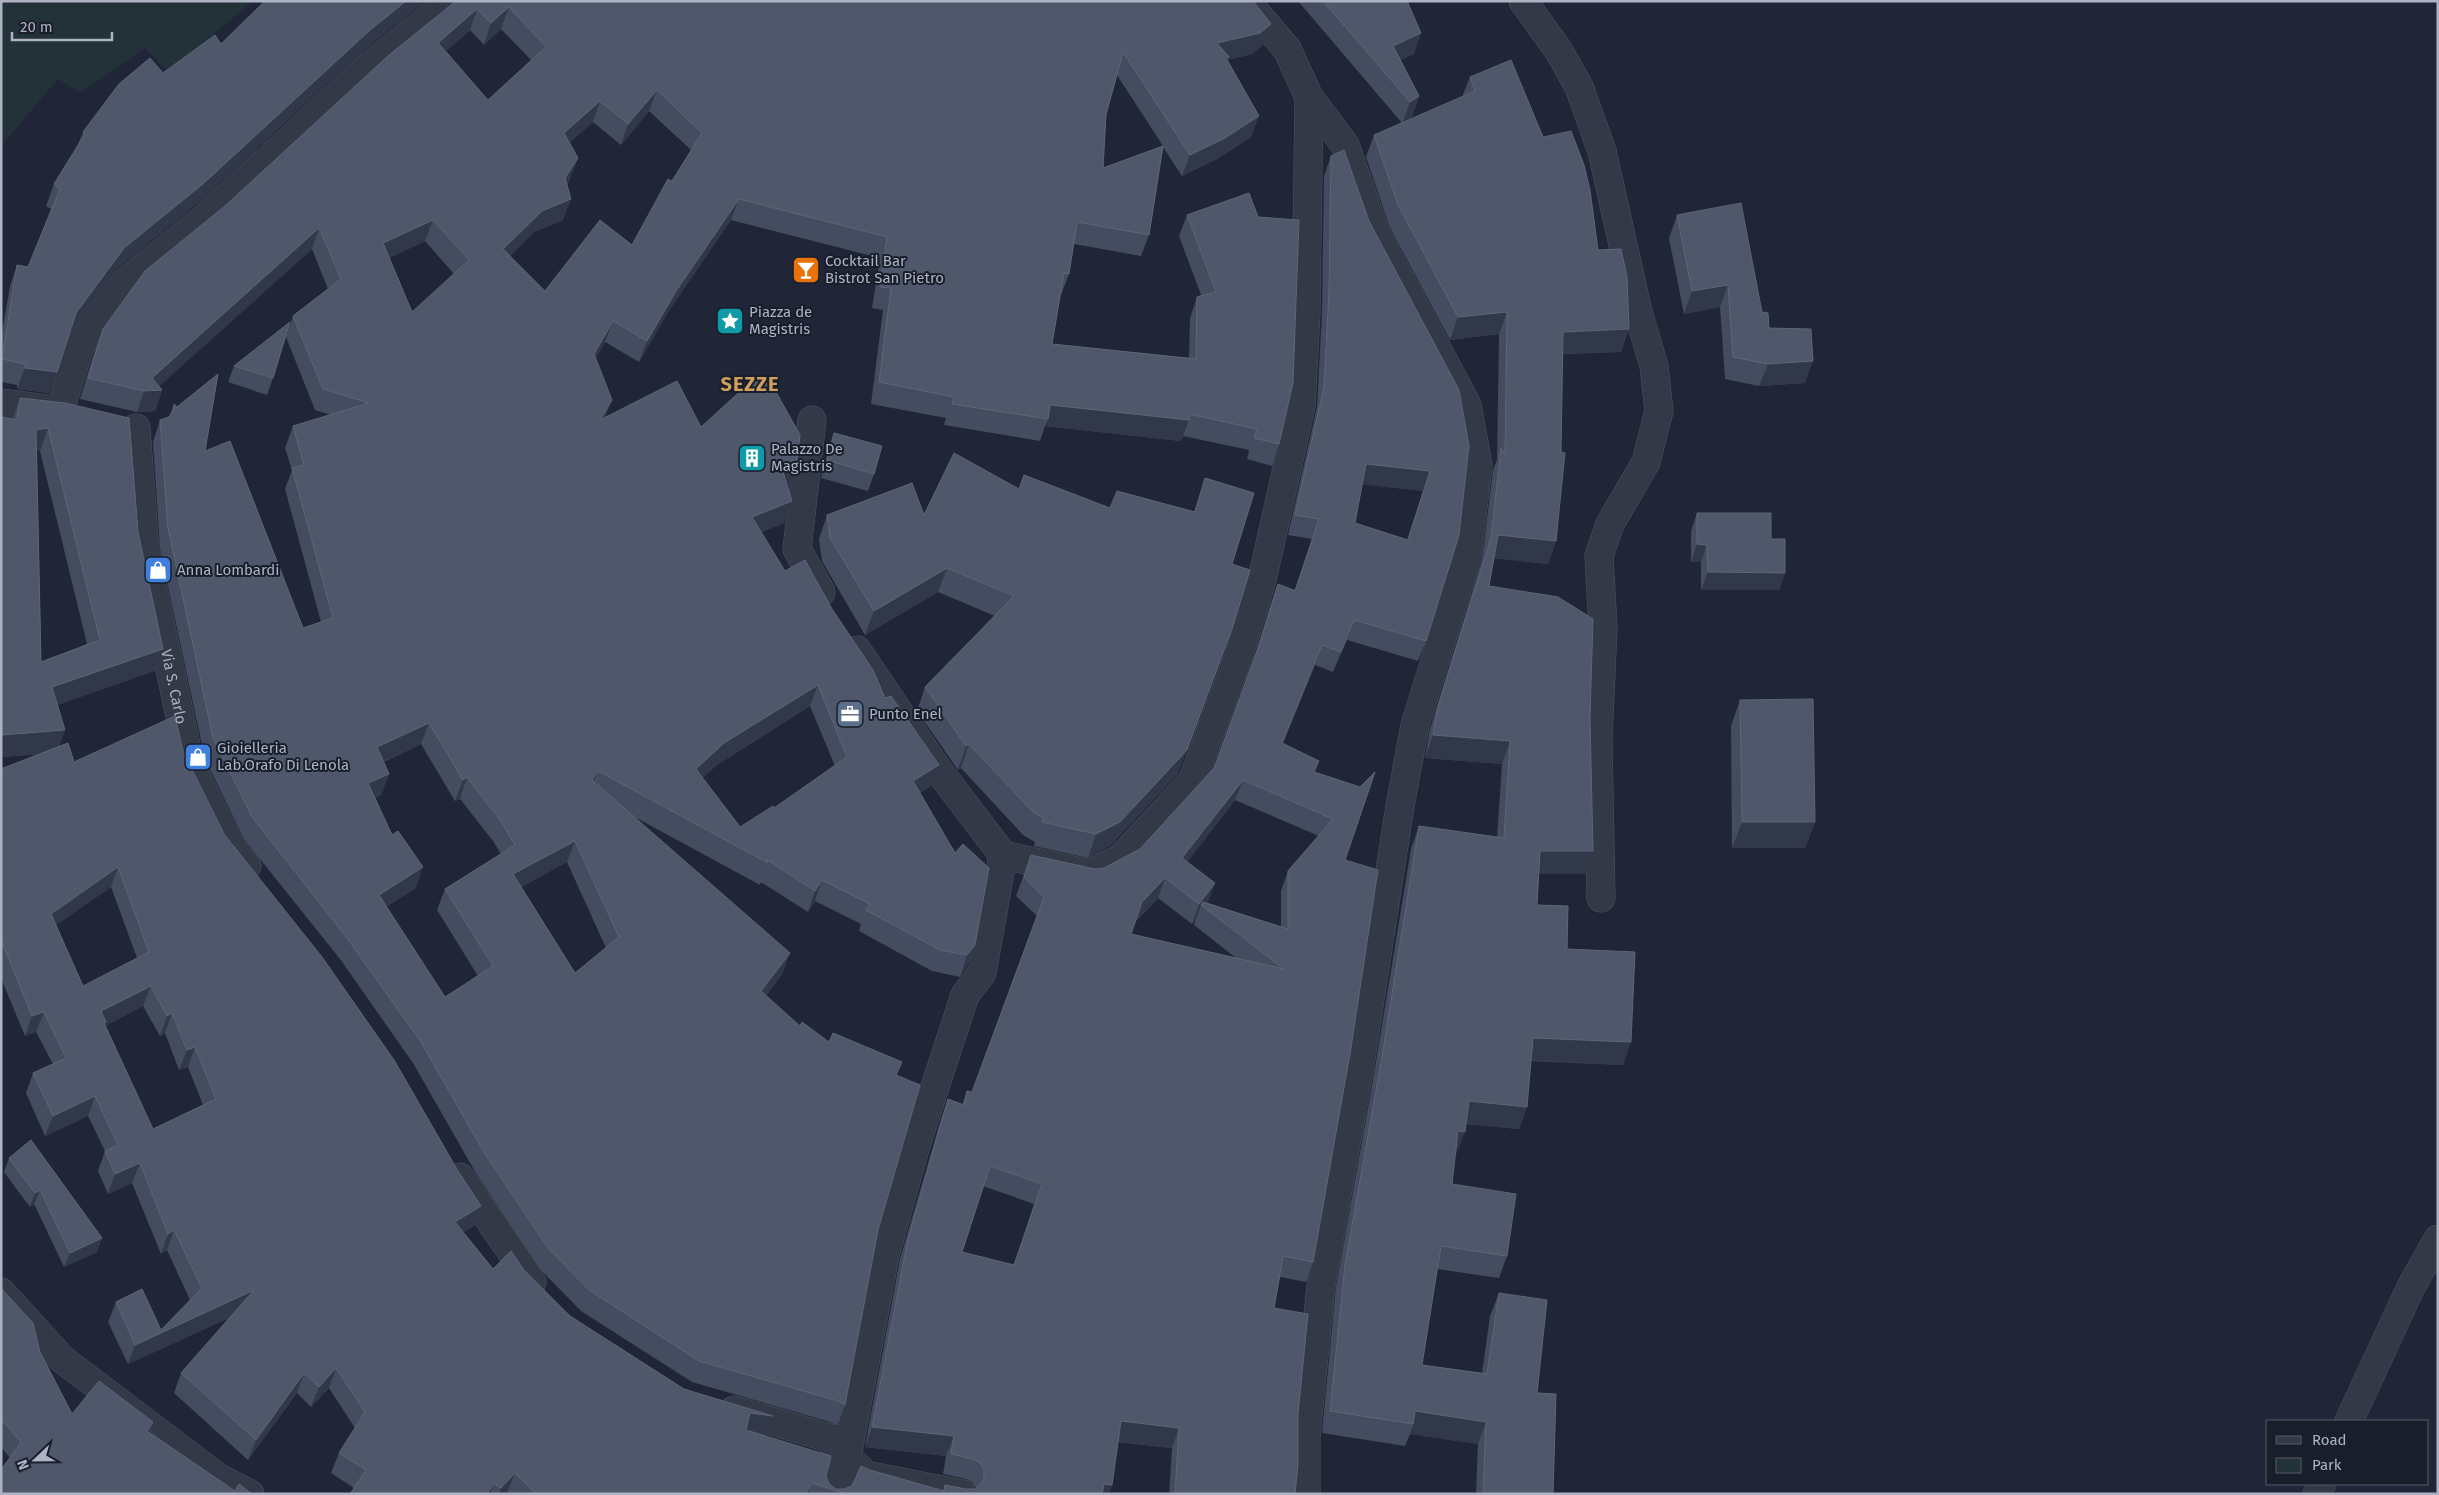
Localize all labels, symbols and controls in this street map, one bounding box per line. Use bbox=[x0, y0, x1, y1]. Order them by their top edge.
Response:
scale bar bbox=[12, 10, 112, 42]
text: 20 m bbox=[20, 18, 53, 36]
place label: Cocktail Bar Bistrot San Pietro bbox=[825, 252, 944, 287]
bar icon: Cocktail Bar Bistrot San Pietro bbox=[791, 255, 821, 285]
place label: Piazza de Magistris bbox=[749, 303, 812, 338]
place icon: Piazza de Magistris bbox=[715, 306, 745, 336]
district label: SEZZE bbox=[721, 372, 779, 396]
place label: Palazzo De Magistris bbox=[771, 440, 843, 475]
building icon: Palazzo De Magistris bbox=[737, 443, 767, 473]
shop icon: Anna Lombardi bbox=[143, 555, 173, 585]
place label: Anna Lombardi bbox=[177, 561, 279, 579]
street label: Via S. Carlo bbox=[157, 648, 190, 726]
office icon: Punto Enel bbox=[835, 699, 865, 729]
place label: Punto Enel bbox=[869, 705, 943, 723]
place label: Gioielleria Lab.Orafo Di Lenola bbox=[217, 739, 349, 774]
shop icon: Gioielleria Lab.Orafo Di Lenola bbox=[183, 742, 213, 772]
legend bbox=[2266, 1420, 2429, 1485]
text: Road bbox=[2312, 1431, 2347, 1449]
north arrow bbox=[10, 1435, 60, 1485]
text: Park bbox=[2312, 1456, 2342, 1474]
text: N bbox=[14, 1457, 33, 1472]

